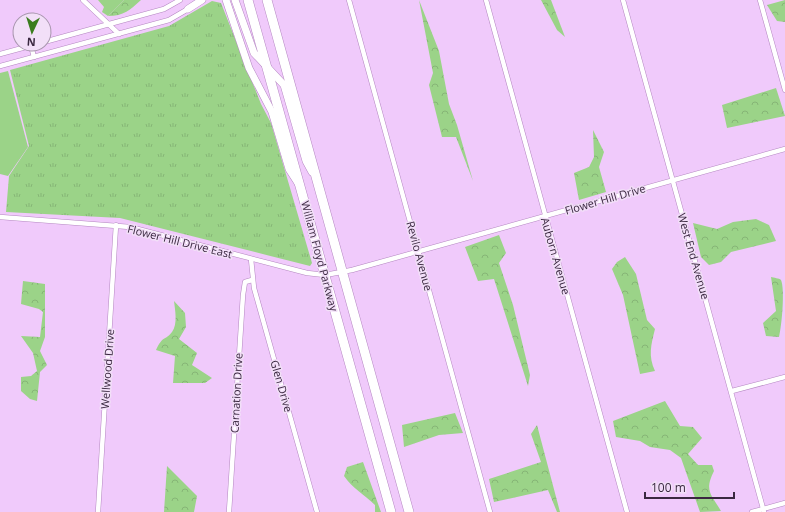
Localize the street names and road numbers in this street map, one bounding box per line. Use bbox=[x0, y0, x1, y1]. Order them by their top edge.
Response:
street label: Flower Hill Drive bbox=[563, 180, 647, 218]
street label: William Floyd Parkway bbox=[298, 199, 342, 313]
street label: West End Avenue bbox=[675, 211, 713, 301]
street label: Auborn Avenue bbox=[538, 216, 574, 296]
street label: Revilo Avenue bbox=[403, 219, 437, 293]
street label: Flower Hill Drive East bbox=[126, 221, 234, 261]
street label: Wellwood Drive bbox=[97, 328, 117, 410]
street label: Carnation Drive bbox=[226, 353, 246, 433]
street label: Glen Drive bbox=[267, 358, 297, 414]

